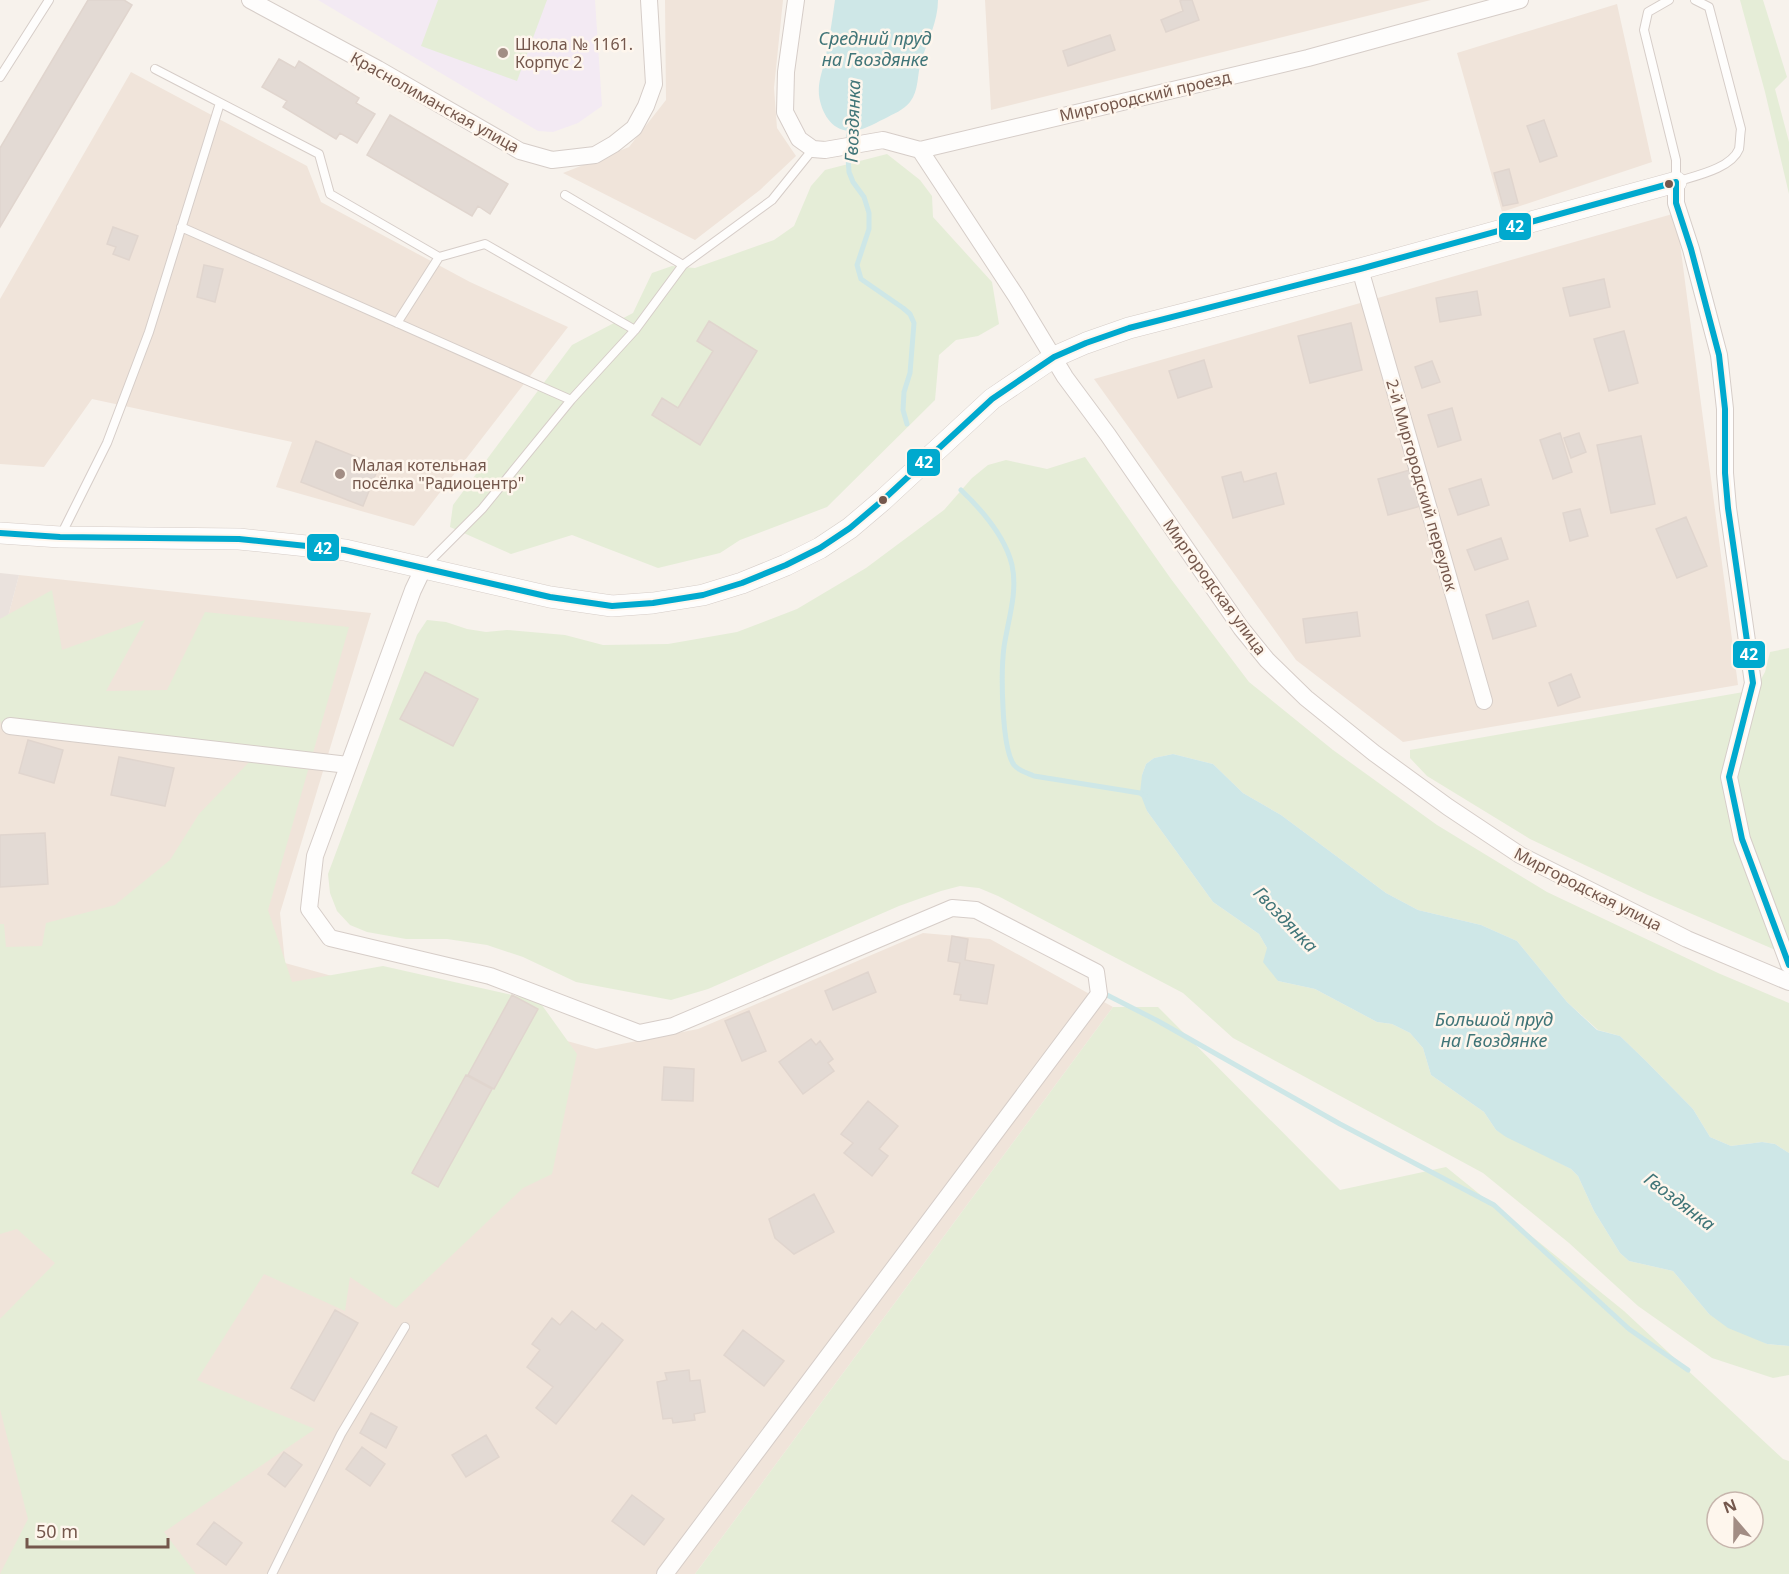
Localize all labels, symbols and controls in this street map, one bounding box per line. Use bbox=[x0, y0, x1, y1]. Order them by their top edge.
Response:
water label: Средний пруд на Гвоздянке bbox=[819, 26, 931, 71]
place label: Школа № 1161. Корпус 2 bbox=[515, 33, 633, 73]
street label: Краснолиманская улица bbox=[347, 46, 523, 158]
marker: Школа № 1161. Корпус 2 bbox=[496, 46, 510, 60]
street label: Миргородский проезд bbox=[1057, 66, 1233, 126]
water label: Гвоздянка bbox=[839, 79, 865, 163]
unlabelled marker bbox=[1663, 178, 1675, 190]
line badge: 42 bbox=[1498, 212, 1532, 241]
text: 42 bbox=[1506, 215, 1524, 237]
street label: 2-й Миргородский переулок bbox=[1381, 376, 1463, 594]
line badge: 42 bbox=[906, 448, 941, 477]
text: 42 bbox=[915, 451, 933, 473]
place label: Малая котельная посёлка "Радиоцентр" bbox=[352, 454, 524, 494]
marker: Малая котельная посёлка "Радиоцентр" bbox=[333, 467, 347, 481]
unlabelled marker bbox=[877, 494, 889, 506]
street label: Миргородская улица bbox=[1158, 515, 1272, 659]
line badge: 42 bbox=[306, 533, 340, 562]
text: 42 bbox=[314, 537, 332, 559]
line badge: 42 bbox=[1732, 640, 1766, 669]
text: 42 bbox=[1740, 643, 1758, 665]
street label: Миргородская улица bbox=[1510, 842, 1666, 936]
water label: Гвоздянка bbox=[1249, 881, 1323, 957]
water label: Большой пруд на Гвоздянке bbox=[1435, 1007, 1553, 1052]
water label: Гвоздянка bbox=[1640, 1166, 1720, 1236]
north arrow bbox=[1705, 1490, 1765, 1550]
text: N bbox=[1720, 1493, 1740, 1518]
scale bar bbox=[27, 1511, 168, 1549]
text: 50 m bbox=[36, 1519, 78, 1543]

